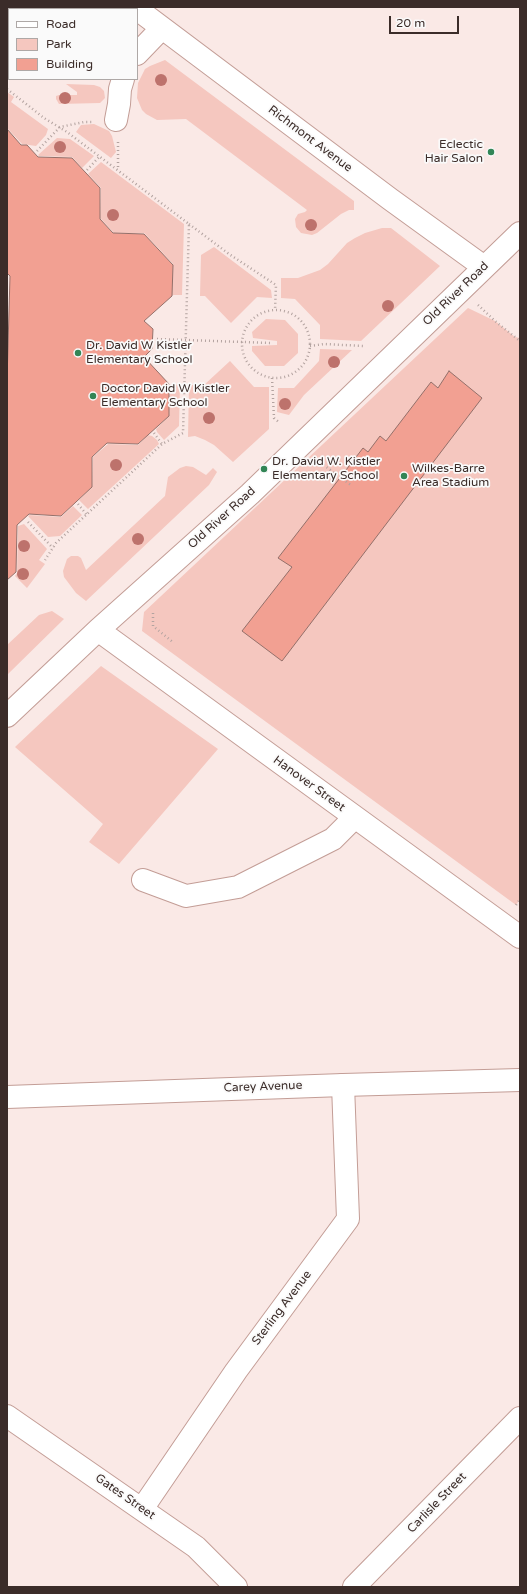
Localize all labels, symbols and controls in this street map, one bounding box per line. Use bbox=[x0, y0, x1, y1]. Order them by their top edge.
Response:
legend bbox=[8, 8, 138, 80]
scale bar bbox=[391, 8, 461, 34]
text: 20 m bbox=[396, 16, 425, 30]
text: Road bbox=[46, 17, 76, 31]
text: Park bbox=[46, 37, 72, 51]
text: Building bbox=[46, 57, 93, 71]
street label: Richmont Avenue bbox=[265, 103, 355, 175]
place label: Eclectic Hair Salon bbox=[425, 138, 483, 166]
marker: Eclectic Hair Salon bbox=[486, 147, 496, 157]
street label: Old River Road bbox=[420, 259, 492, 329]
place label: Dr. David W Kistler Elementary School bbox=[86, 339, 193, 367]
marker: Dr. David W Kistler Elementary School bbox=[73, 348, 83, 358]
place label: Doctor David W Kistler Elementary School bbox=[101, 382, 230, 410]
marker: Doctor David W Kistler Elementary School bbox=[88, 391, 98, 401]
place label: Dr. David W. Kistler Elementary School bbox=[272, 455, 380, 483]
place label: Wilkes-Barre Area Stadium bbox=[412, 462, 489, 490]
marker: Dr. David W. Kistler Elementary School bbox=[259, 464, 269, 474]
marker: Wilkes-Barre Area Stadium bbox=[399, 471, 409, 481]
street label: Old River Road bbox=[185, 484, 259, 552]
street label: Hanover Street bbox=[270, 753, 348, 815]
street label: Carey Avenue bbox=[223, 1078, 303, 1096]
street label: Sterling Avenue bbox=[249, 1268, 315, 1348]
street label: Carlisle Street bbox=[405, 1470, 469, 1536]
street label: Gates Street bbox=[92, 1471, 158, 1523]

